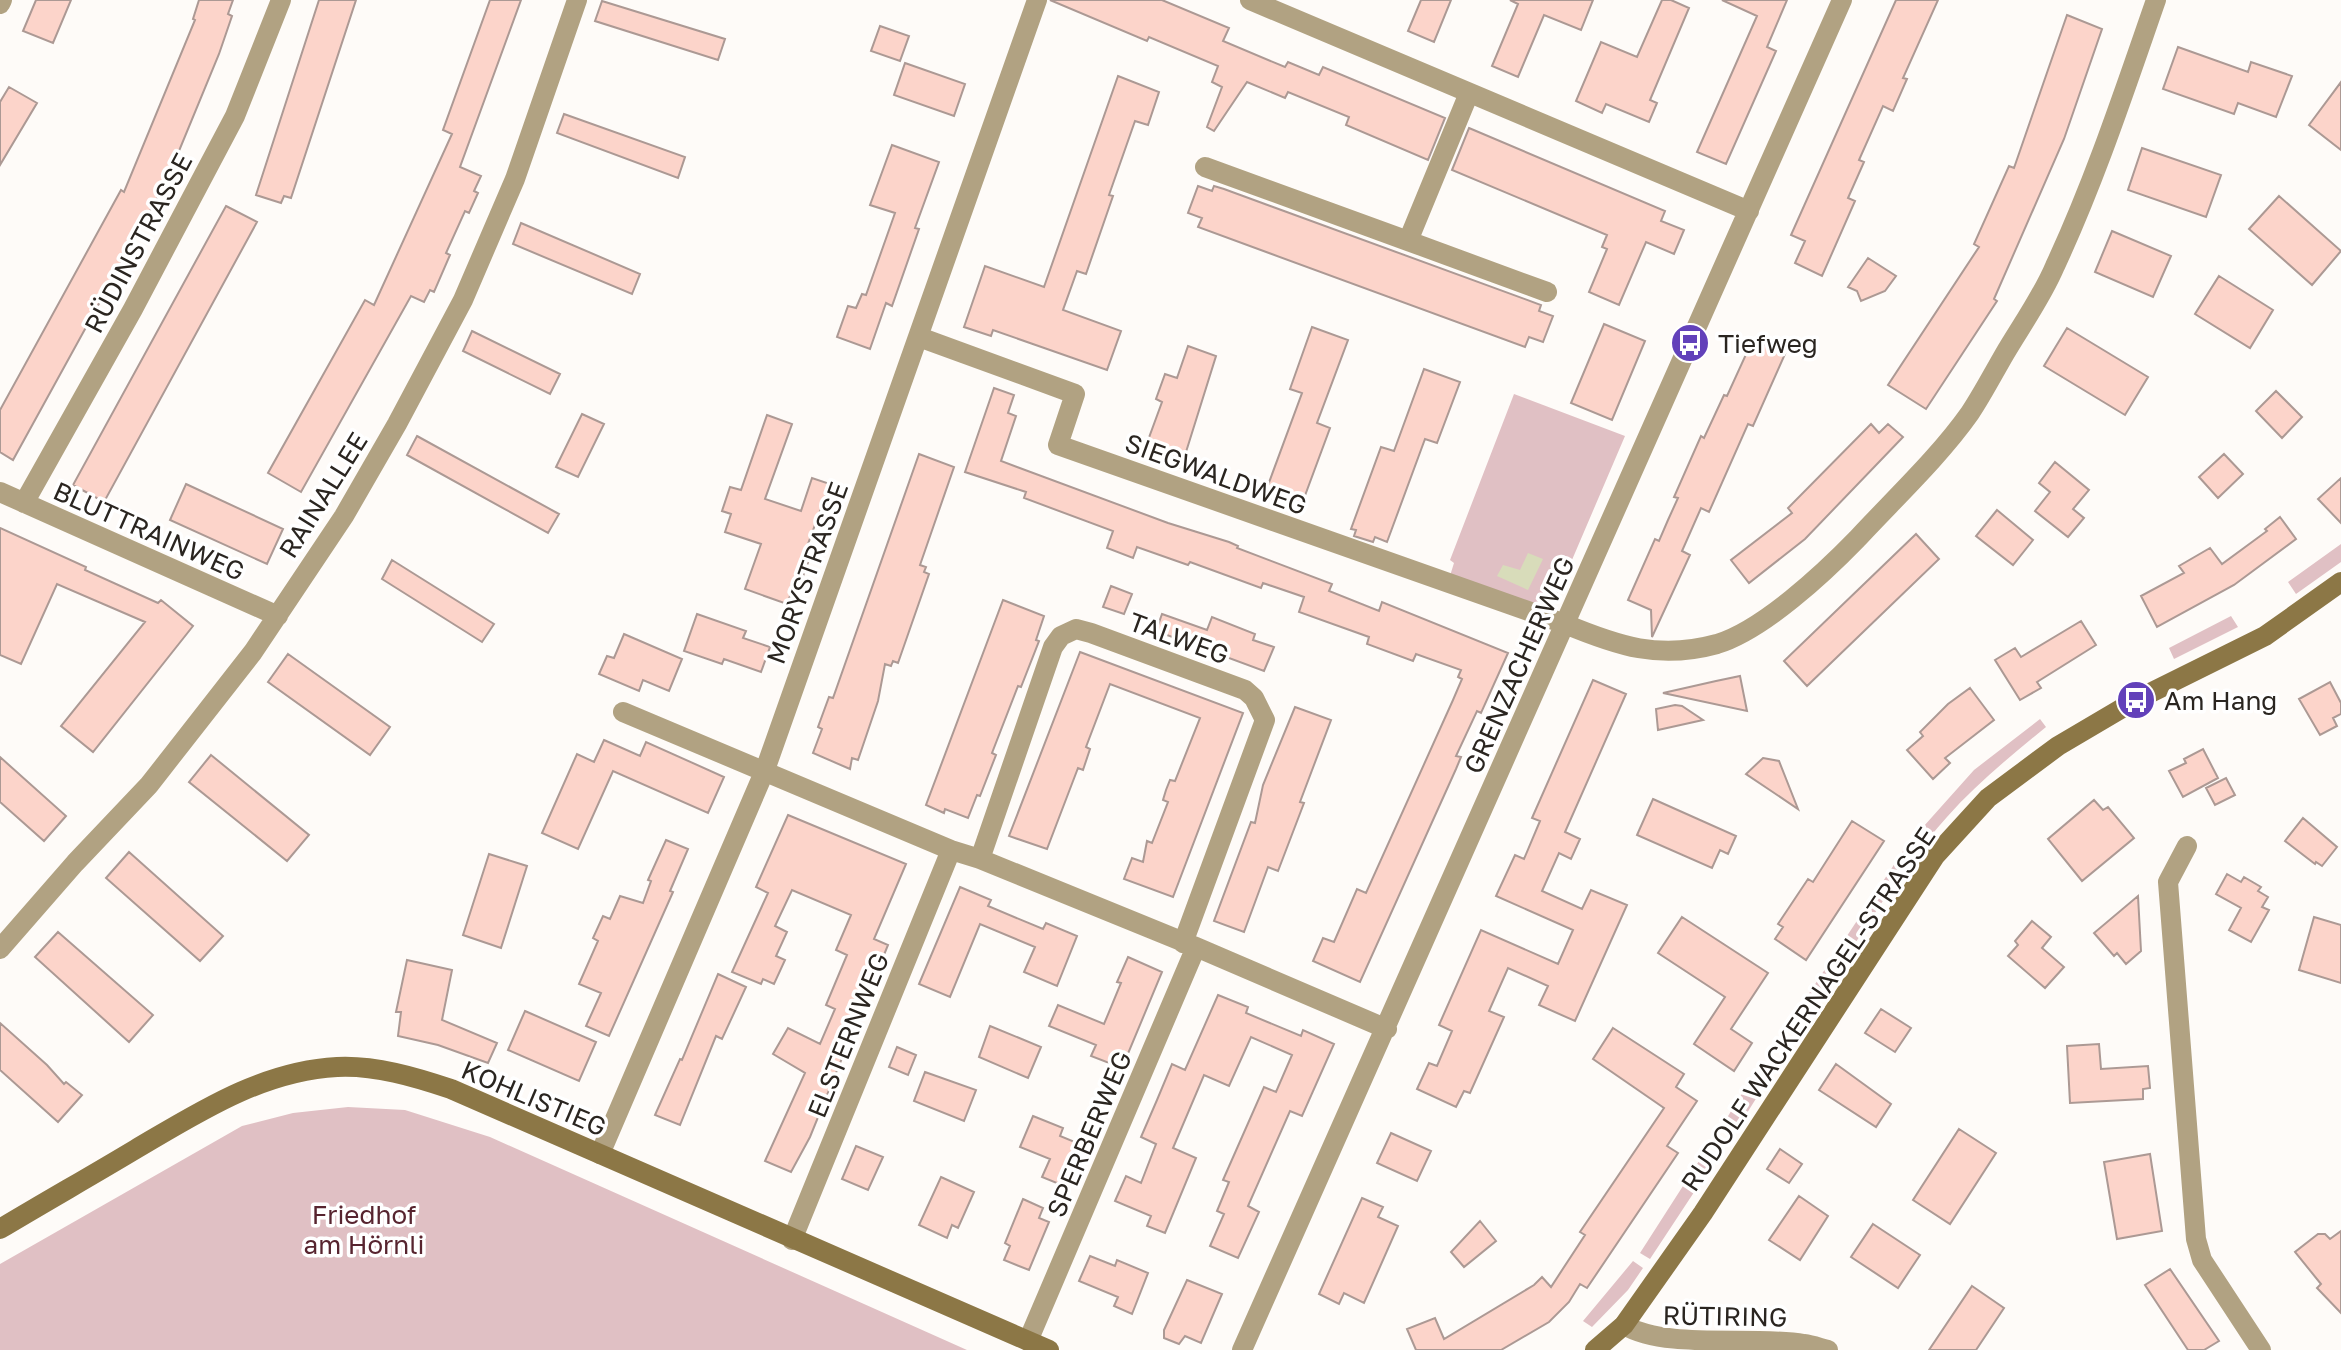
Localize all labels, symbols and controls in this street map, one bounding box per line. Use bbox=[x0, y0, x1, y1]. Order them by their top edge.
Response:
street label: RÜDINSTRASSE bbox=[78, 148, 198, 338]
bus stop icon: Tiefweg bbox=[1669, 322, 1711, 364]
place label: Tiefweg bbox=[1718, 328, 1818, 359]
street label: RAINALLEE bbox=[272, 427, 374, 563]
street label: SIEGWALDWEG bbox=[1121, 427, 1311, 521]
street label: BLUTTRAINWEG bbox=[49, 475, 249, 587]
street label: MORYSTRASSE bbox=[760, 478, 854, 668]
street label: GRENZACHERWEG bbox=[1457, 552, 1581, 778]
street label: TALWEG bbox=[1125, 606, 1233, 670]
bus stop icon: Am Hang bbox=[2115, 679, 2157, 721]
place label: Am Hang bbox=[2164, 685, 2277, 716]
street label: RUDOLF WACKERNAGEL-STRASSE bbox=[1674, 821, 1942, 1197]
street label: ELSTERNWEG bbox=[801, 948, 895, 1122]
street label: SPERBERWEG bbox=[1040, 1046, 1138, 1222]
street label: KOHLISTIEG bbox=[457, 1054, 611, 1142]
park label: Friedhof am Hörnli bbox=[304, 1199, 424, 1260]
street label: RÜTIRING bbox=[1662, 1299, 1788, 1333]

